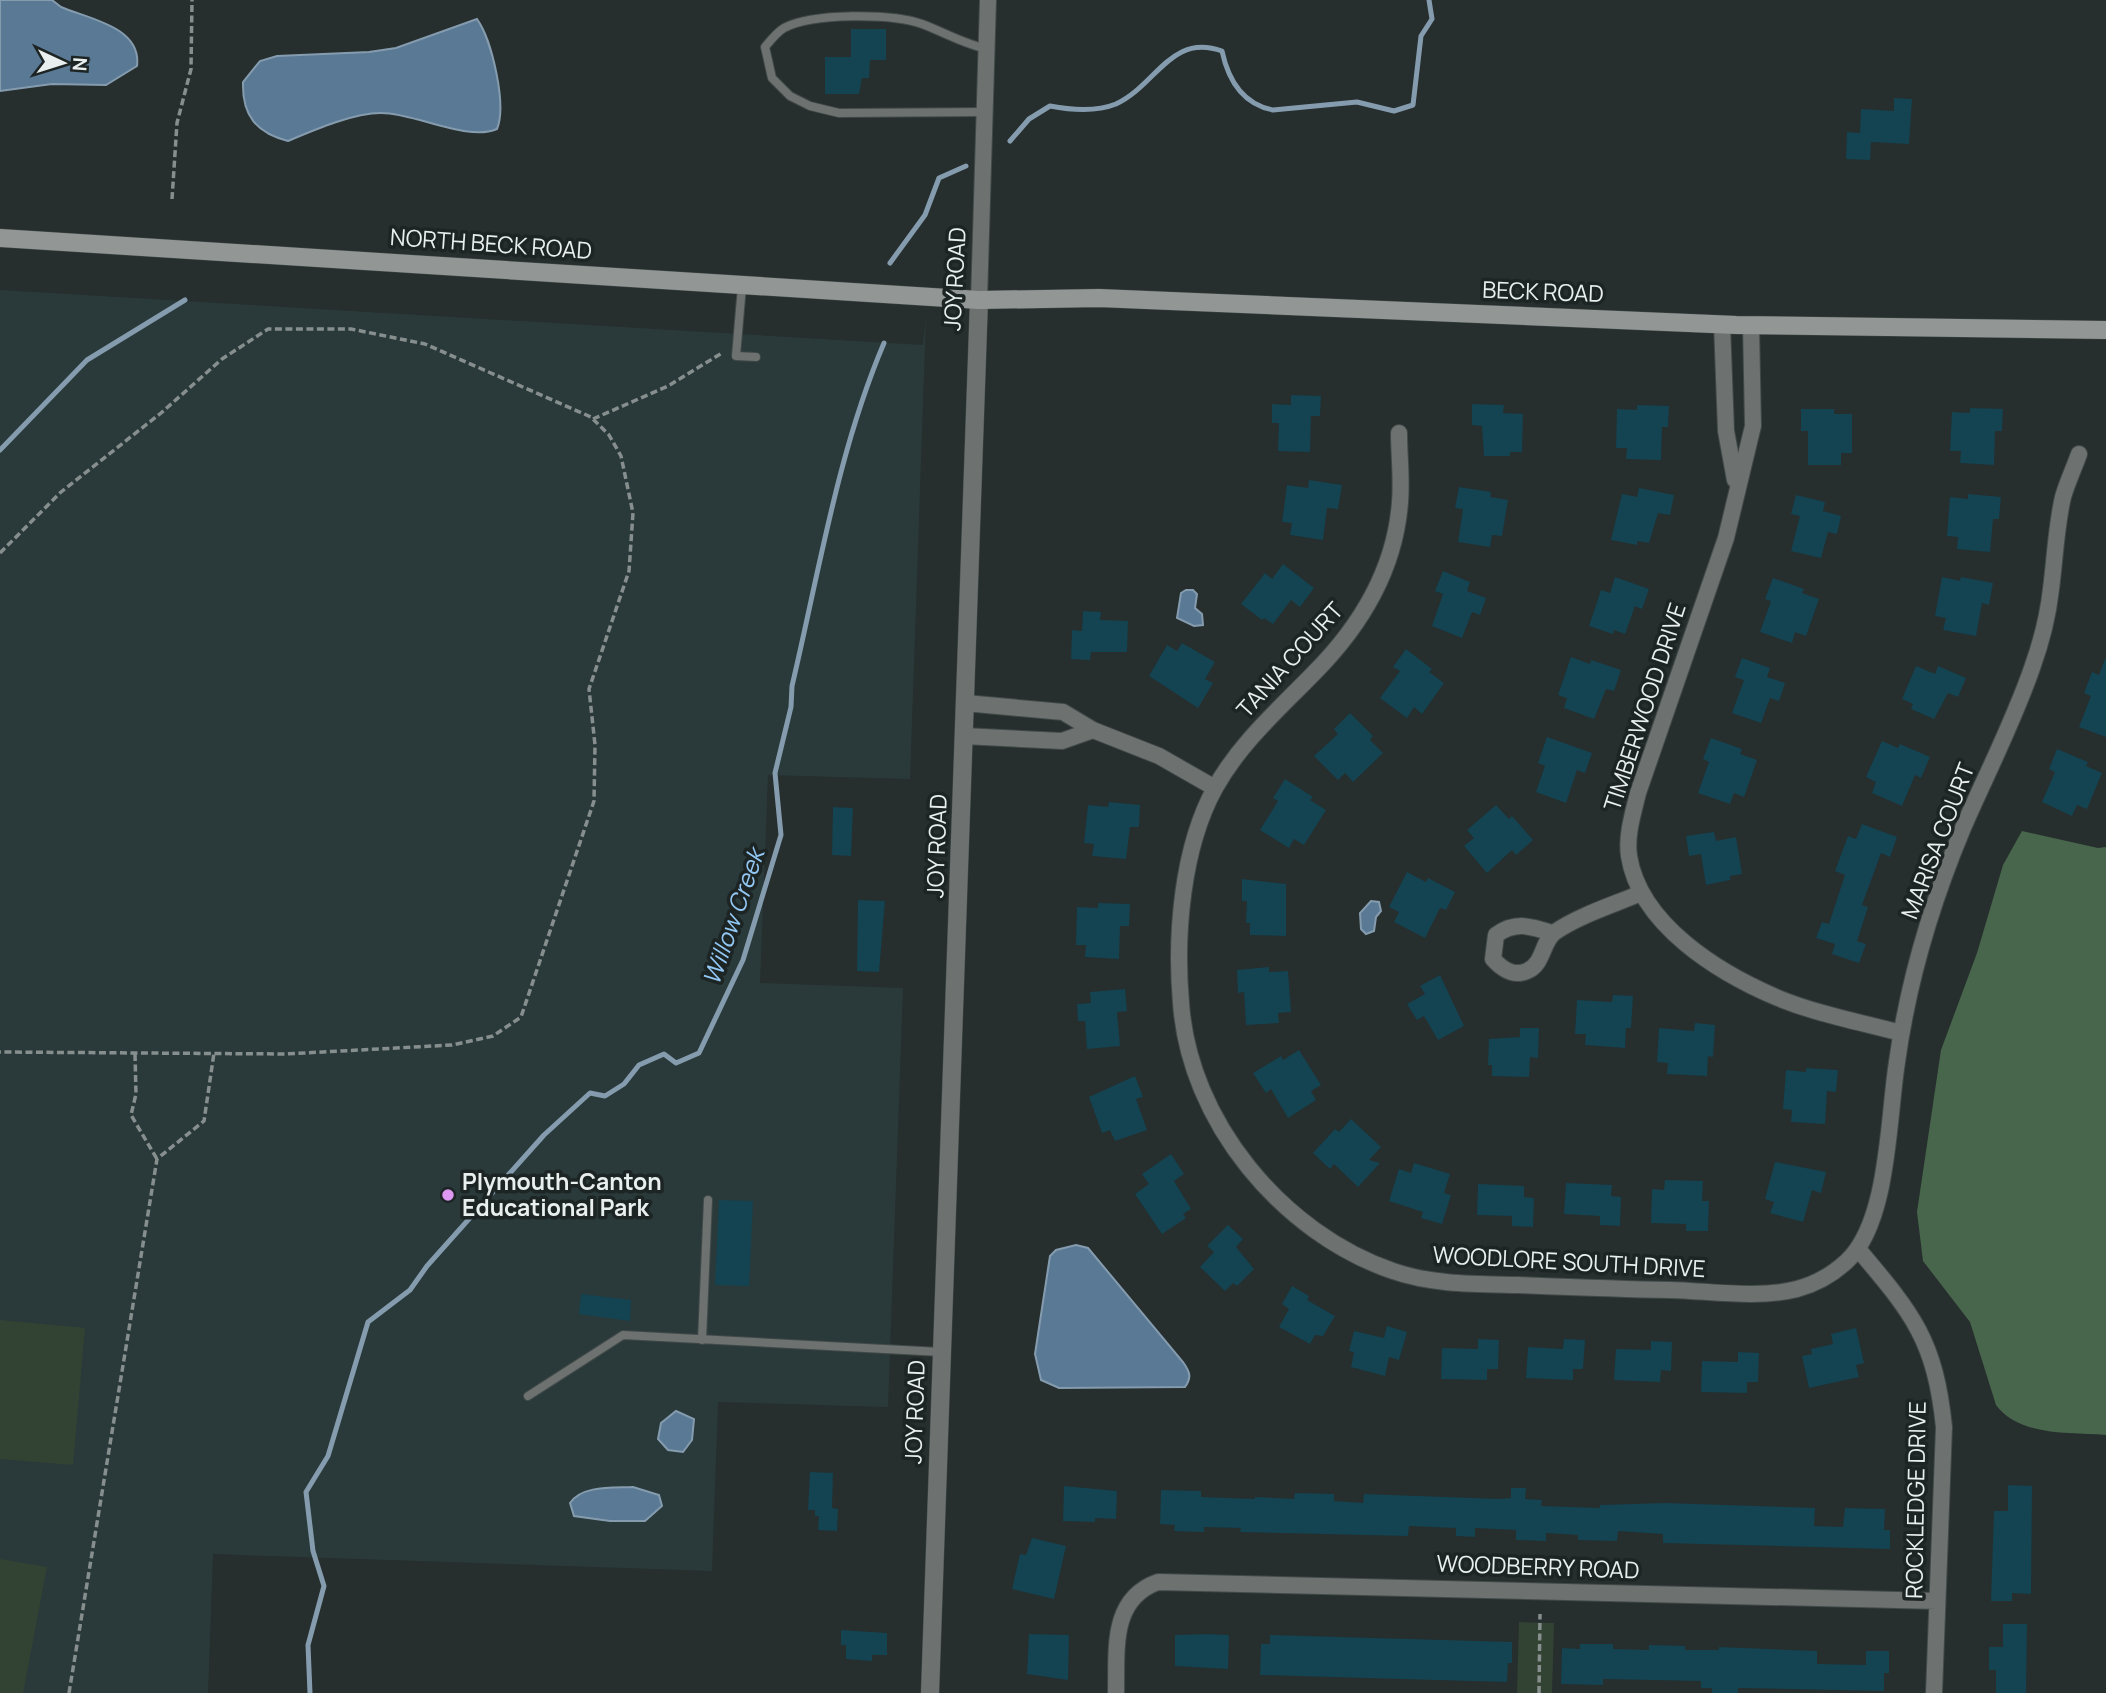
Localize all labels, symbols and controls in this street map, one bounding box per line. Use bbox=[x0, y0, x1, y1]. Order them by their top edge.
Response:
north arrow bbox=[28, 28, 98, 98]
text: N bbox=[67, 56, 93, 72]
street label: NORTH BECK ROAD bbox=[389, 220, 593, 266]
street label: JOY ROAD bbox=[935, 226, 973, 332]
street label: BECK ROAD bbox=[1482, 273, 1604, 309]
street label: TANIA COURT bbox=[1229, 594, 1350, 724]
street label: TIMBERWOOD DRIVE bbox=[1595, 599, 1693, 815]
street label: MARISA COURT bbox=[1893, 758, 1982, 923]
street label: JOY ROAD bbox=[918, 794, 954, 898]
water label: Willow Creek bbox=[694, 841, 772, 989]
place label: Plymouth-Canton Educational Park bbox=[462, 1165, 662, 1223]
marker: Plymouth-Canton Educational Park bbox=[440, 1187, 456, 1203]
street label: WOODLORE SOUTH DRIVE bbox=[1432, 1238, 1706, 1284]
street label: JOY ROAD bbox=[896, 1360, 932, 1464]
street label: ROCKLEDGE DRIVE bbox=[1897, 1401, 1933, 1599]
street label: WOODBERRY ROAD bbox=[1436, 1546, 1640, 1586]

